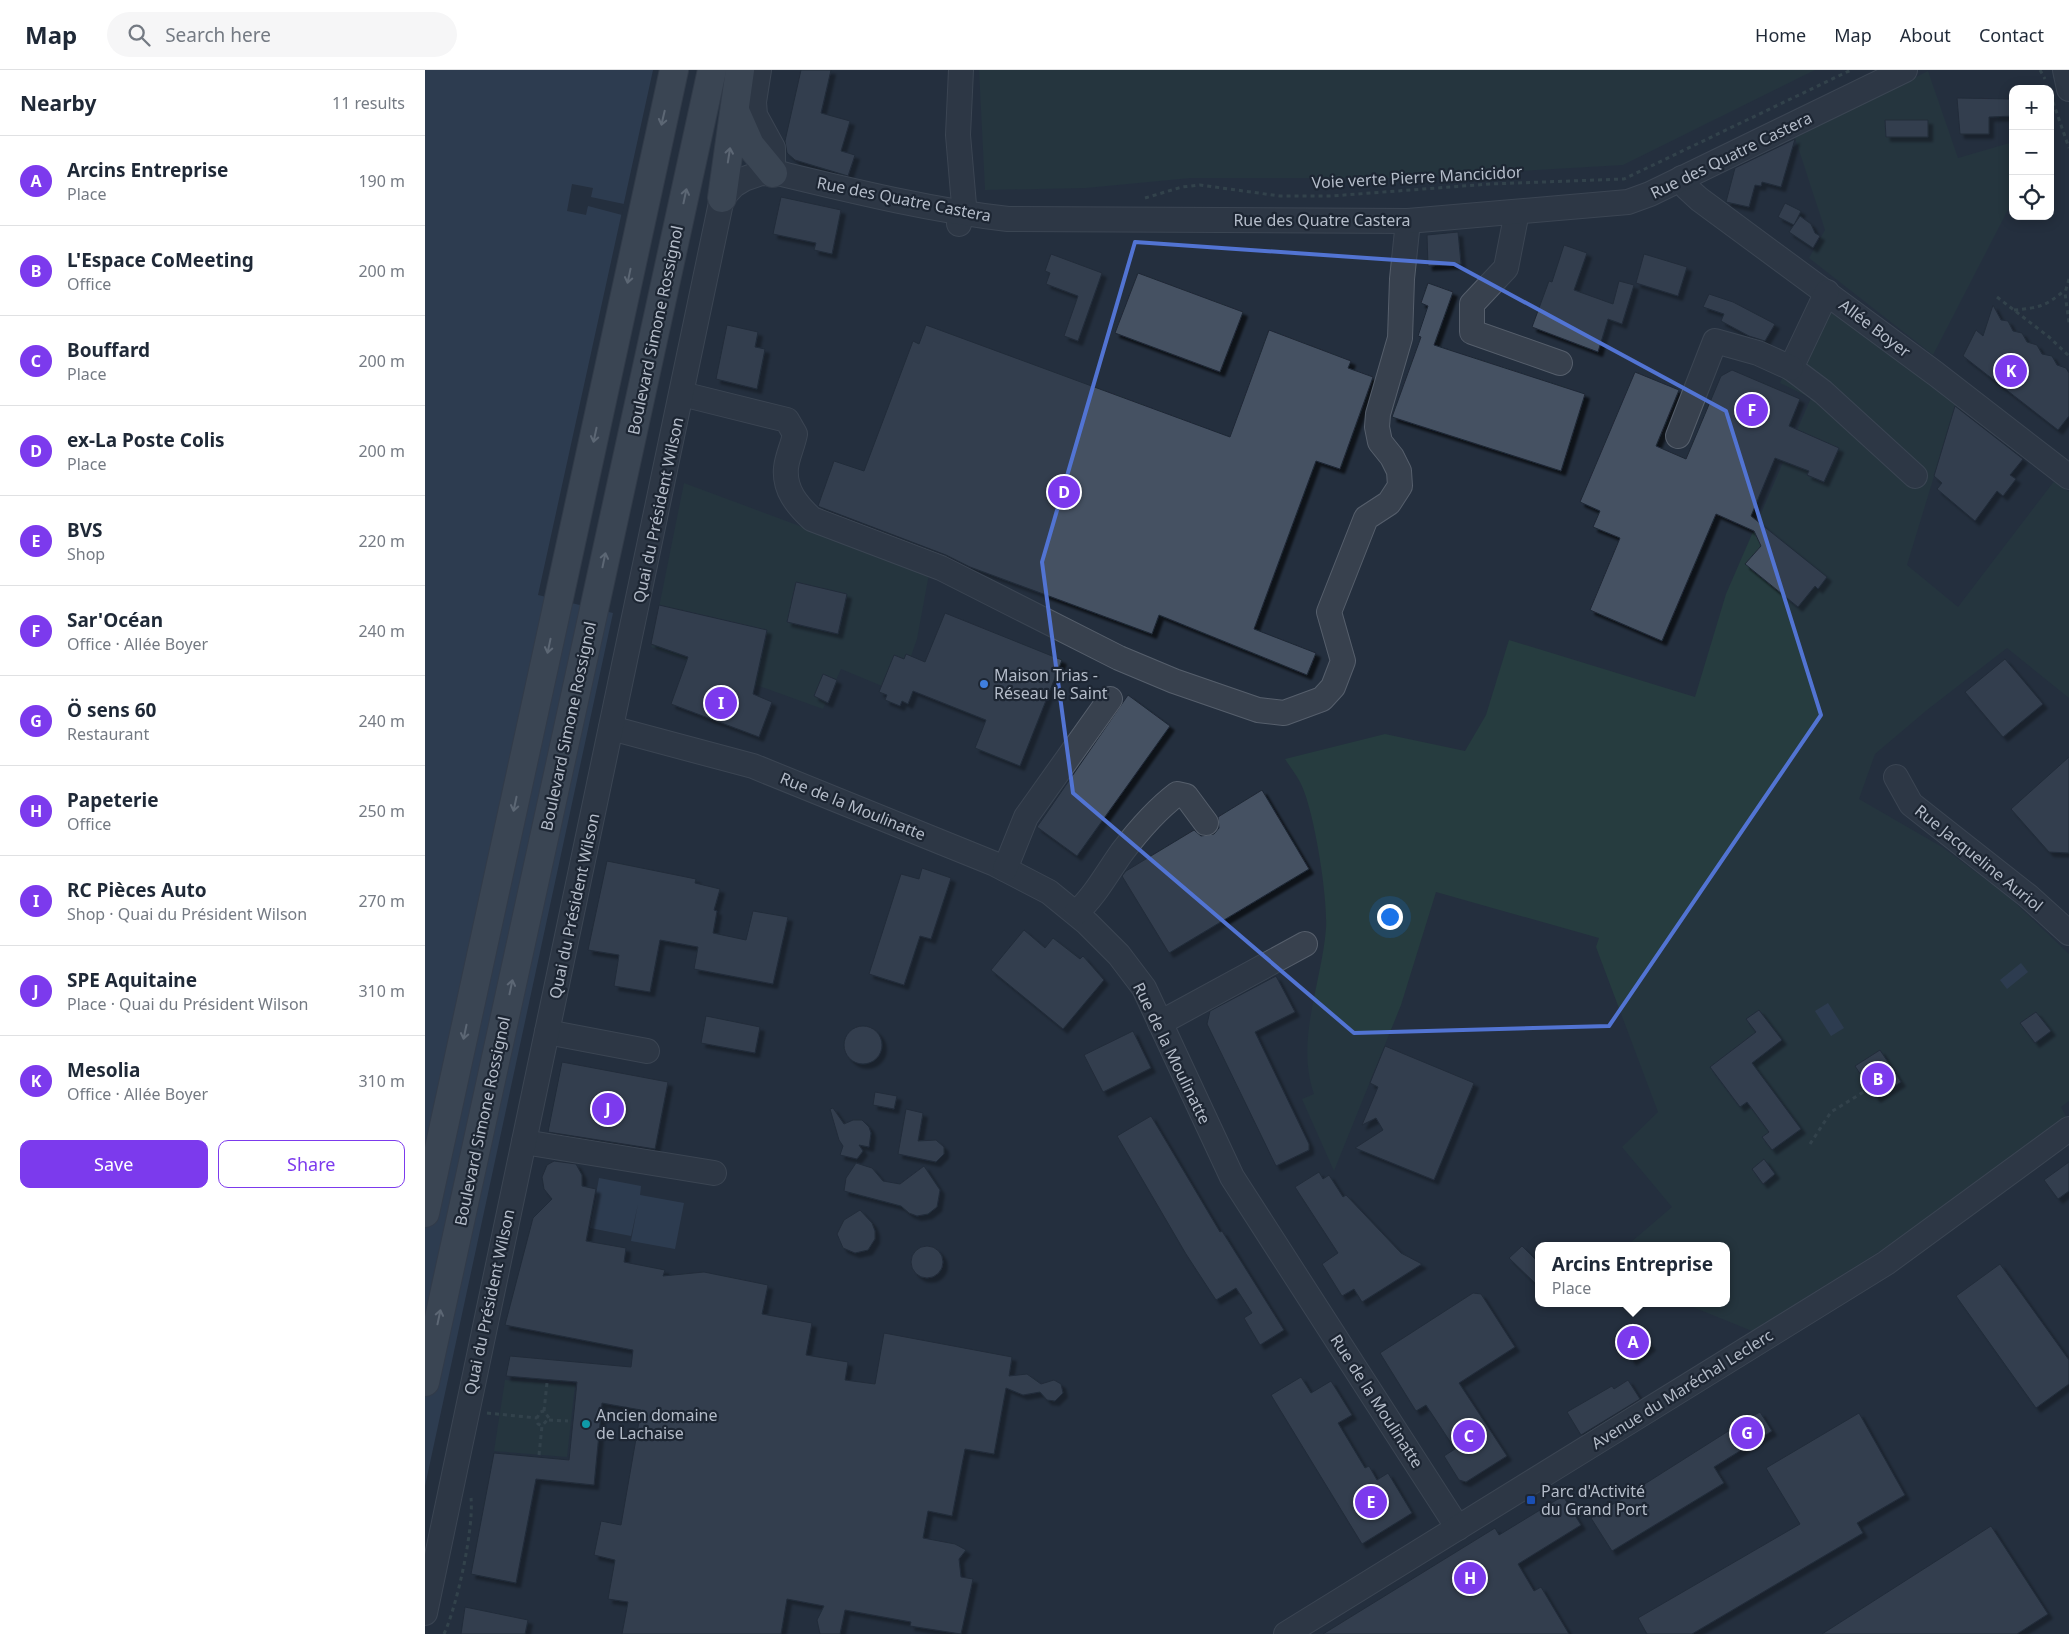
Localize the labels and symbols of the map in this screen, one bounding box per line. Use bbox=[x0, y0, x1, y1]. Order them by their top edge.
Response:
street label: Rue des Quatre Castera bbox=[1647, 106, 1815, 204]
one-way arrow bbox=[658, 109, 667, 125]
one-way arrow bbox=[724, 147, 734, 163]
street label: Voie verte Pierre Mancicidor bbox=[1311, 160, 1523, 194]
street label: Rue des Quatre Castera bbox=[815, 171, 993, 227]
one-way arrow bbox=[681, 189, 690, 205]
street label: Rue des Quatre Castera bbox=[1233, 209, 1411, 231]
street label: Boulevard Simone Rossignol bbox=[622, 223, 688, 437]
one-way arrow bbox=[624, 268, 633, 284]
street label: Allée Boyer bbox=[1835, 294, 1916, 362]
pin: K bbox=[1995, 352, 2027, 390]
pin: F bbox=[1736, 391, 1768, 429]
street label: Quai du Président Wilson bbox=[628, 415, 688, 605]
one-way arrow bbox=[590, 427, 599, 443]
pin: D bbox=[1048, 473, 1080, 511]
one-way arrow bbox=[600, 552, 609, 568]
street label: Boulevard Simone Rossignol bbox=[535, 619, 601, 833]
one-way arrow bbox=[544, 637, 553, 653]
place label: Maison Trias - Réseau le Saint bbox=[994, 664, 1108, 704]
marker: Maison Trias - Réseau le Saint bbox=[978, 678, 990, 690]
pin: I bbox=[705, 684, 737, 722]
street label: Rue de la Moulinatte bbox=[777, 767, 929, 845]
one-way arrow bbox=[509, 796, 519, 812]
street label: Rue Jacqueline Auriol bbox=[1910, 799, 2048, 917]
street label: Quai du Président Wilson bbox=[544, 811, 604, 1001]
your location bbox=[1377, 904, 1403, 930]
street label: Rue de la Moulinatte bbox=[1128, 978, 1216, 1128]
one-way arrow bbox=[507, 980, 516, 996]
street label: Boulevard Simone Rossignol bbox=[449, 1014, 515, 1228]
one-way arrow bbox=[460, 1023, 469, 1039]
pin: B bbox=[1862, 1060, 1894, 1098]
pin: J bbox=[592, 1090, 624, 1128]
street label: Quai du Président Wilson bbox=[459, 1207, 519, 1397]
one-way arrow bbox=[435, 1309, 444, 1325]
pin: A bbox=[1617, 1323, 1649, 1361]
street label: Avenue du Maréchal Leclerc bbox=[1588, 1325, 1776, 1453]
street label: Rue de la Moulinatte bbox=[1326, 1330, 1428, 1472]
place label: Ancien domaine de Lachaise bbox=[596, 1404, 718, 1444]
pin: G bbox=[1731, 1414, 1763, 1452]
pin: C bbox=[1453, 1417, 1485, 1455]
marker: Ancien domaine de Lachaise bbox=[580, 1418, 592, 1430]
place label: Parc d'Activité du Grand Port bbox=[1541, 1480, 1648, 1520]
pin: E bbox=[1355, 1483, 1387, 1521]
marker: Parc d'Activité du Grand Port bbox=[1525, 1494, 1537, 1506]
pin: H bbox=[1454, 1559, 1486, 1597]

